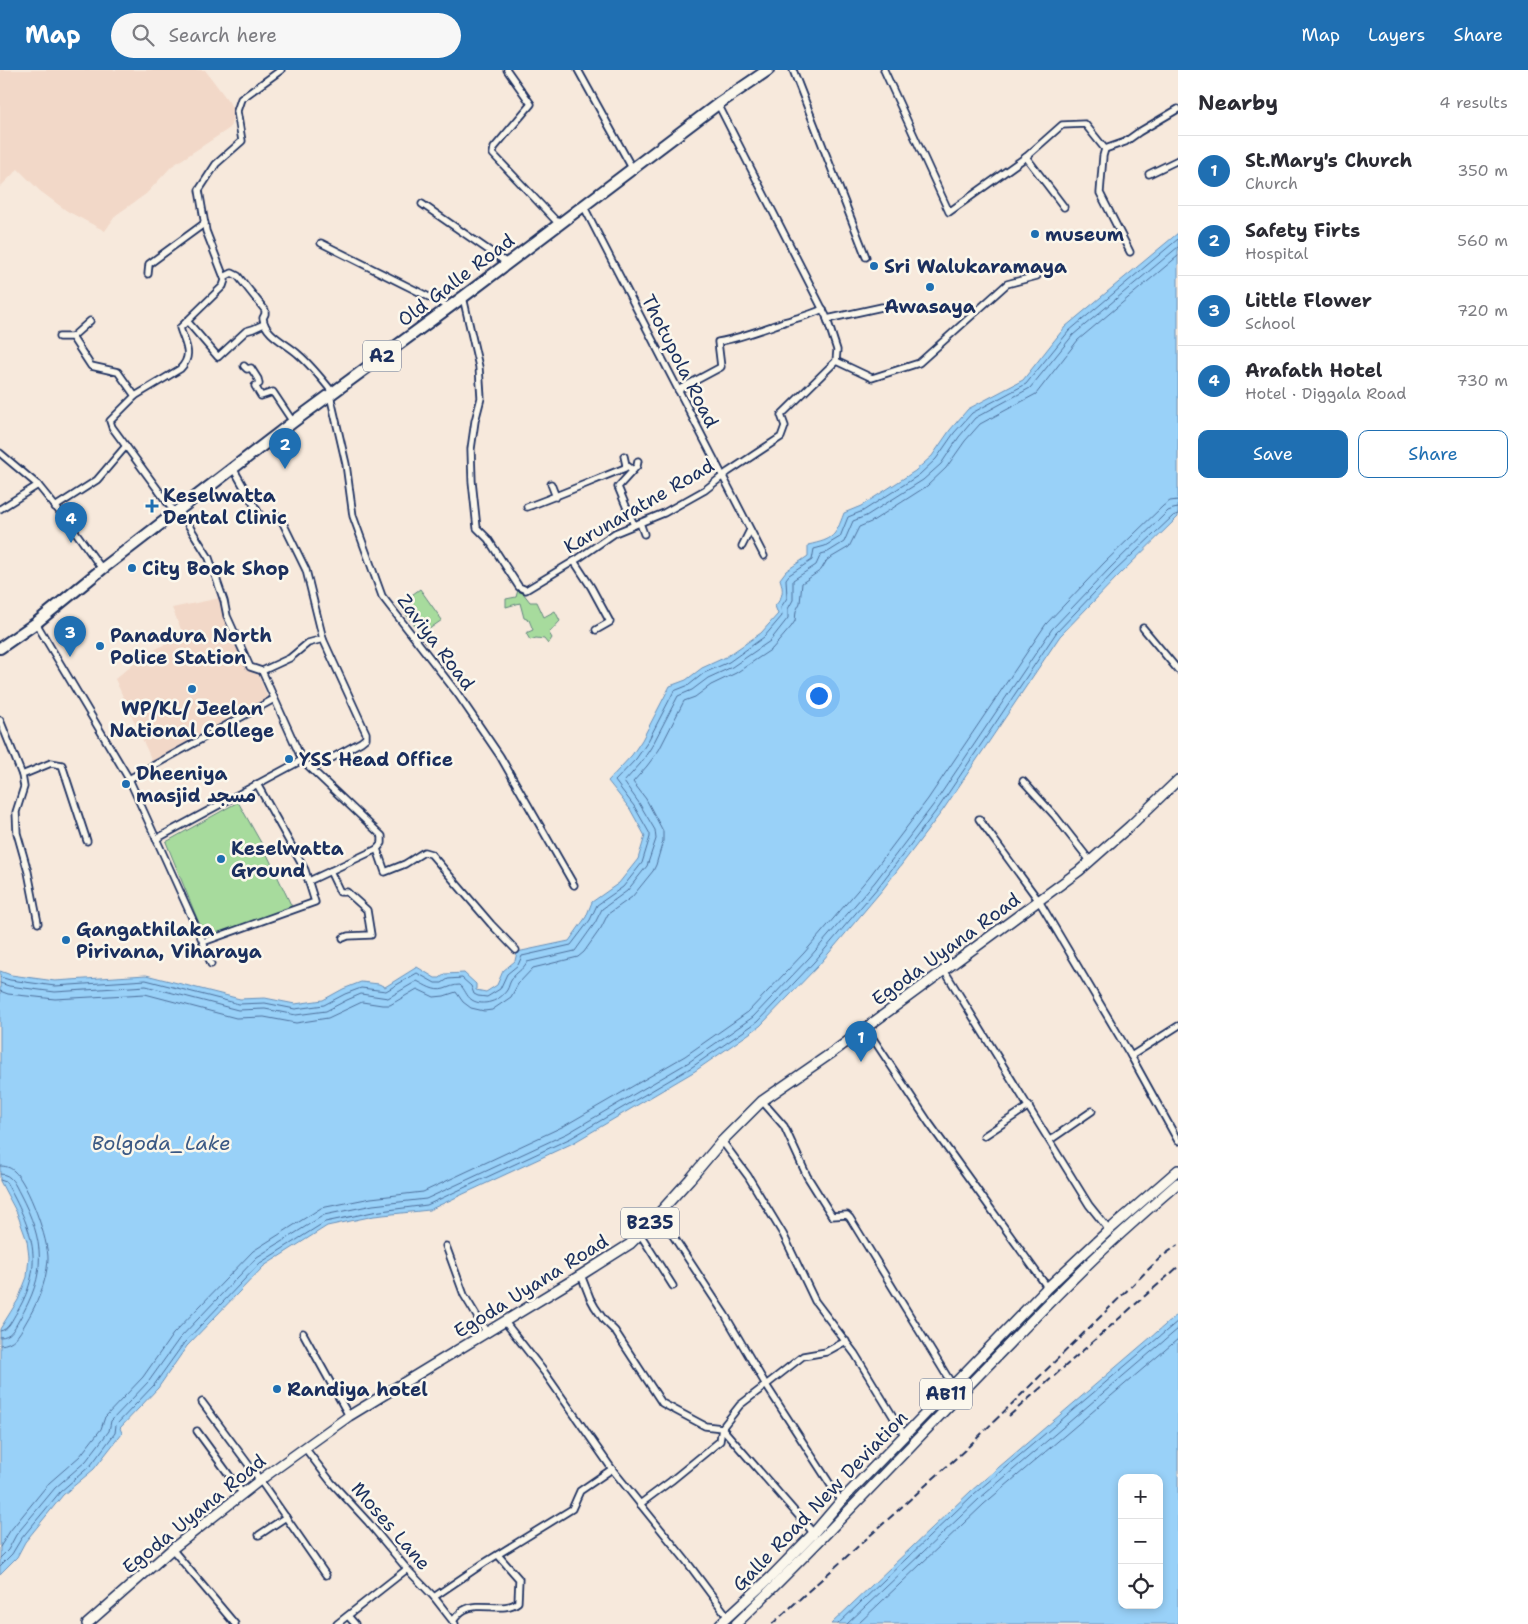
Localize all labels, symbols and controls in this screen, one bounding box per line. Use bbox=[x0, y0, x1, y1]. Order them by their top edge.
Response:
search box bbox=[111, 13, 461, 58]
text: Map bbox=[25, 19, 81, 51]
icon: search bbox=[129, 21, 157, 49]
text: Search here bbox=[169, 23, 277, 48]
text: Map bbox=[1302, 23, 1340, 47]
text: Layers bbox=[1368, 23, 1425, 47]
text: Share bbox=[1453, 23, 1503, 47]
text: Nearby bbox=[1198, 89, 1278, 117]
text: 4 results bbox=[1439, 92, 1508, 113]
text: St.Mary's Church bbox=[1245, 148, 1412, 173]
text: 1 bbox=[1210, 160, 1218, 181]
text: 350 m bbox=[1457, 160, 1508, 181]
text: Church bbox=[1245, 173, 1298, 194]
text: Safety Firts bbox=[1245, 218, 1360, 243]
place label: museum bbox=[1045, 222, 1124, 247]
street label: Old Galle Road bbox=[393, 228, 519, 332]
marker: museum bbox=[1029, 228, 1041, 240]
text: 2 bbox=[1208, 230, 1220, 251]
text: 560 m bbox=[1457, 230, 1508, 251]
text: Hospital bbox=[1245, 243, 1308, 264]
place label: Sri Walukaramaya bbox=[884, 254, 1067, 279]
marker: Sri Walukaramaya bbox=[868, 260, 880, 272]
marker: Awasaya bbox=[924, 281, 936, 293]
text: Little Flower bbox=[1245, 288, 1372, 313]
street label: Thotupola Road bbox=[636, 290, 724, 432]
place label: Awasaya bbox=[884, 294, 976, 319]
text: 3 bbox=[1208, 300, 1220, 321]
text: 720 m bbox=[1457, 300, 1508, 321]
text: School bbox=[1245, 313, 1295, 334]
road number: A2 bbox=[363, 340, 401, 372]
text: Arafath Hotel bbox=[1245, 358, 1382, 383]
text: 4 bbox=[1208, 370, 1220, 391]
text: 730 m bbox=[1457, 370, 1508, 391]
text: Hotel · Diggala Road bbox=[1245, 383, 1406, 404]
pin: 2 bbox=[269, 428, 301, 469]
button: Save bbox=[1198, 430, 1348, 478]
button: Share bbox=[1358, 430, 1508, 478]
street label: Karunaratne Road bbox=[559, 453, 719, 559]
place label: Keselwatta Dental Clinic bbox=[163, 483, 287, 530]
marker: Keselwatta Dental Clinic bbox=[145, 499, 159, 513]
pin: 4 bbox=[55, 502, 87, 543]
place label: City Book Shop bbox=[142, 556, 289, 581]
marker: City Book Shop bbox=[126, 562, 138, 574]
street label: Zaviya Road bbox=[392, 589, 480, 695]
pin: 3 bbox=[54, 616, 86, 657]
place label: Panadura North Police Station bbox=[110, 623, 272, 670]
marker: Panadura North Police Station bbox=[94, 640, 106, 652]
marker: WP/KL/ Jeelan National College bbox=[186, 683, 198, 695]
your location bbox=[806, 683, 832, 709]
place label: WP/KL/ Jeelan National College bbox=[109, 696, 275, 743]
place label: YSS Head Office bbox=[299, 747, 453, 772]
marker: YSS Head Office bbox=[283, 753, 295, 765]
place label: Dheeniya masjid مسجد bbox=[136, 761, 256, 808]
marker: Dheeniya masjid مسجد bbox=[120, 778, 132, 790]
place label: Keselwatta Ground bbox=[231, 836, 344, 883]
marker: Keselwatta Ground bbox=[215, 853, 227, 865]
street label: Egoda Uyana Road bbox=[867, 887, 1025, 1011]
place label: Gangathilaka Pirivana, Viharaya bbox=[76, 917, 262, 964]
marker: Gangathilaka Pirivana, Viharaya bbox=[60, 934, 72, 946]
pin: 1 bbox=[845, 1021, 877, 1062]
water label: Bolgoda_Lake bbox=[92, 1130, 230, 1156]
road number: B235 bbox=[621, 1208, 679, 1238]
street label: Egoda Uyana Road bbox=[449, 1228, 613, 1344]
place label: Randiya hotel bbox=[287, 1377, 428, 1402]
road number: AB11 bbox=[920, 1378, 972, 1410]
marker: Randiya hotel bbox=[271, 1383, 283, 1395]
street label: Galle Road New Deviation bbox=[727, 1405, 913, 1597]
street label: Egoda Uyana Road bbox=[117, 1448, 271, 1580]
map controls bbox=[1118, 1474, 1163, 1609]
button: + bbox=[1118, 1474, 1163, 1519]
street label: Moses Lane bbox=[346, 1477, 436, 1575]
button: − bbox=[1118, 1519, 1163, 1564]
button: locate bbox=[1118, 1564, 1163, 1609]

